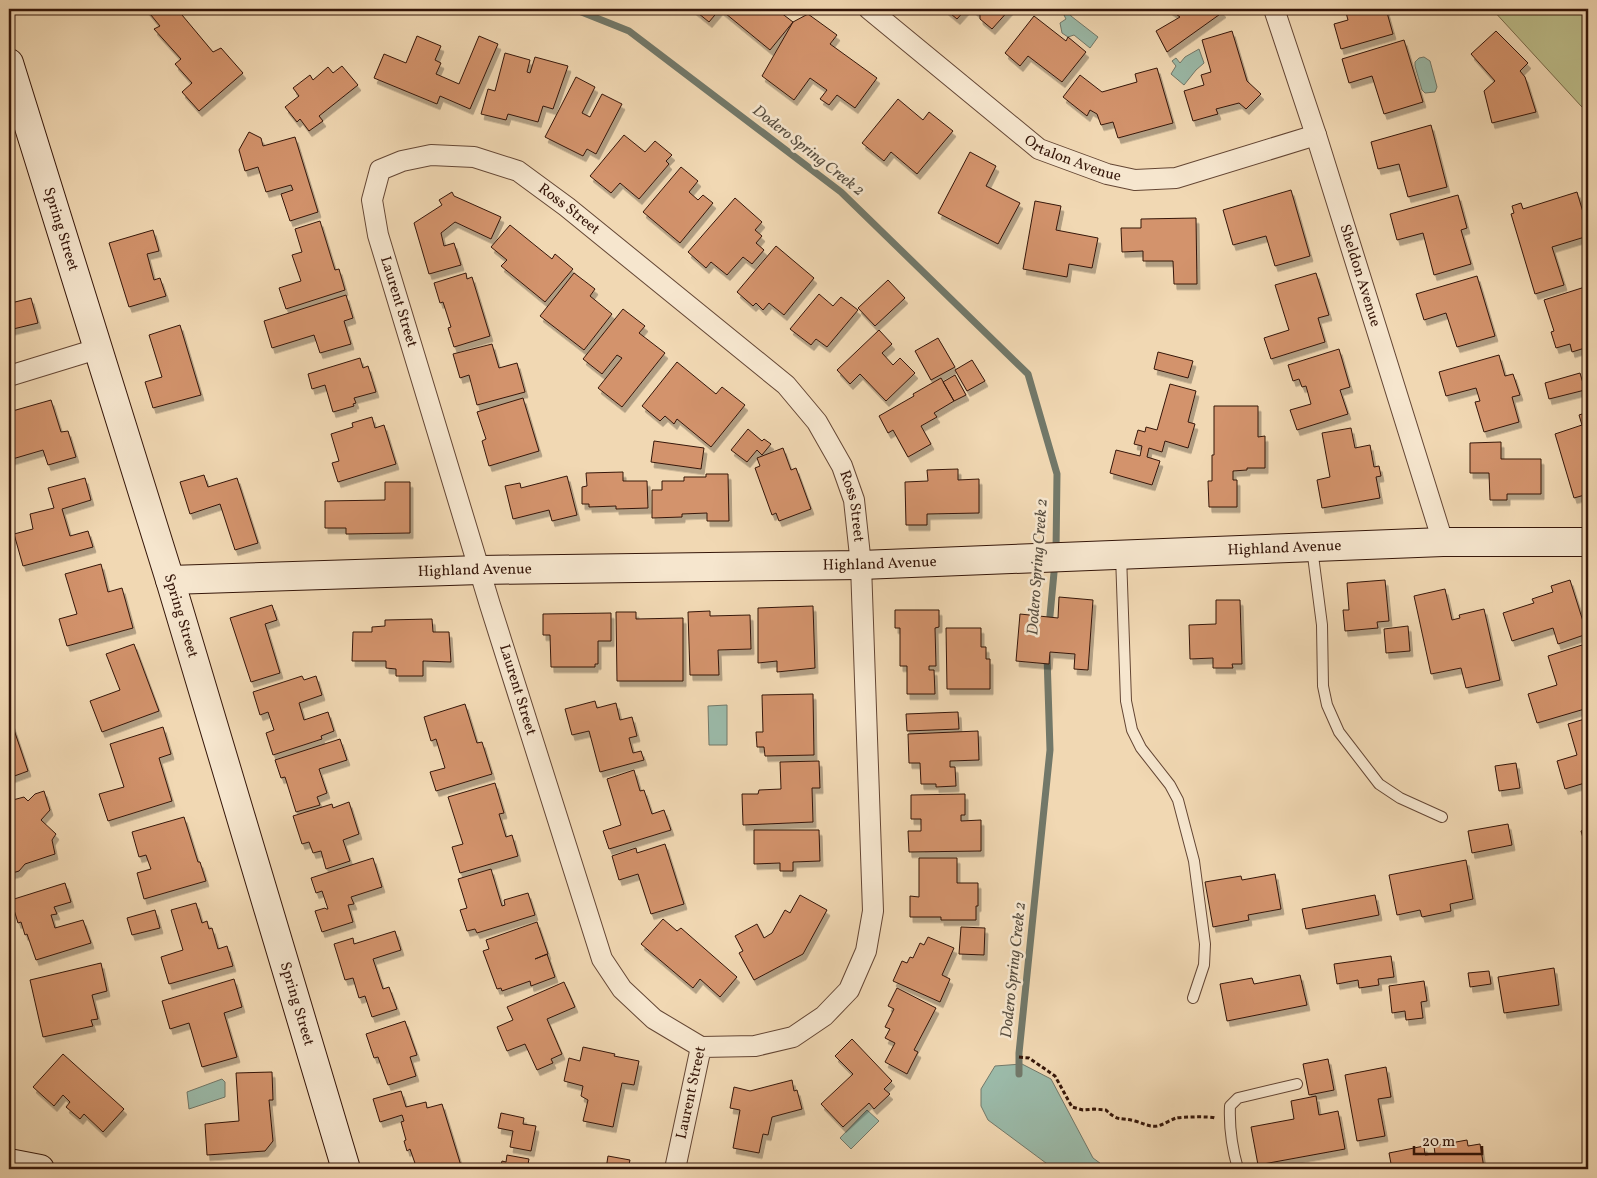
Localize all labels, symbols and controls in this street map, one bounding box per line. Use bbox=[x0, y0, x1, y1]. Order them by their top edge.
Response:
water label: Dodero Spring Creek 2 bbox=[747, 100, 869, 202]
street label: Ortalon Avenue bbox=[1019, 130, 1123, 187]
street label: Ross Street bbox=[534, 179, 604, 240]
street label: Spring Street bbox=[38, 185, 84, 274]
street label: Sheldon Avenue bbox=[1334, 222, 1386, 329]
street label: Laurent Street bbox=[374, 254, 422, 350]
street label: Ross Street bbox=[834, 467, 869, 543]
water label: Dodero Spring Creek 2 bbox=[1022, 498, 1054, 636]
street label: Highland Avenue bbox=[1227, 536, 1342, 561]
street label: Highland Avenue bbox=[823, 552, 937, 576]
street label: Highland Avenue bbox=[418, 559, 532, 582]
street label: Spring Street bbox=[158, 571, 203, 660]
street label: Laurent Street bbox=[493, 642, 541, 738]
water label: Dodero Spring Creek 2 bbox=[996, 901, 1032, 1039]
street label: Spring Street bbox=[274, 959, 319, 1049]
street label: Laurent Street bbox=[671, 1044, 711, 1141]
scale bar bbox=[1414, 1123, 1482, 1155]
text: 20 m bbox=[1422, 1132, 1455, 1153]

